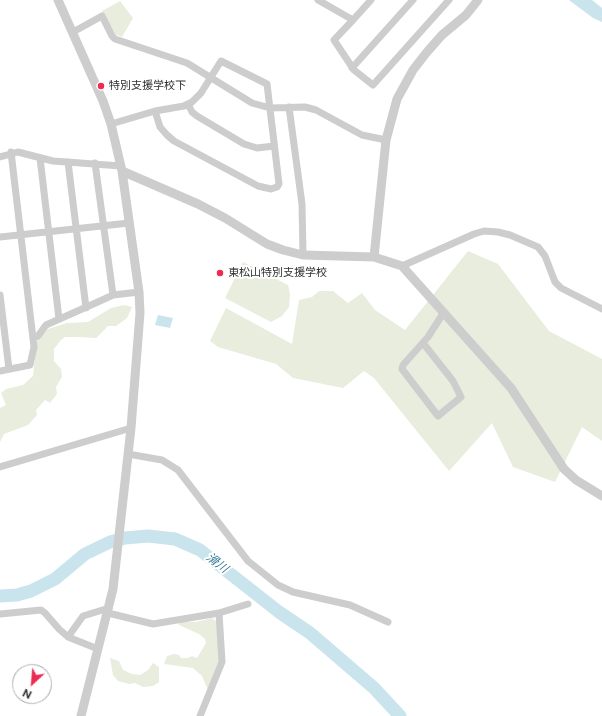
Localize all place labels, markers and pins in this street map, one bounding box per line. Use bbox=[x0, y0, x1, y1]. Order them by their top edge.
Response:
place label: 特別支援学校下 bbox=[109, 79, 186, 93]
marker: 特別支援学校下 bbox=[96, 81, 106, 91]
place label: 東松山特別支援学校 bbox=[228, 266, 327, 280]
marker: 東松山特別支援学校 bbox=[215, 268, 225, 278]

